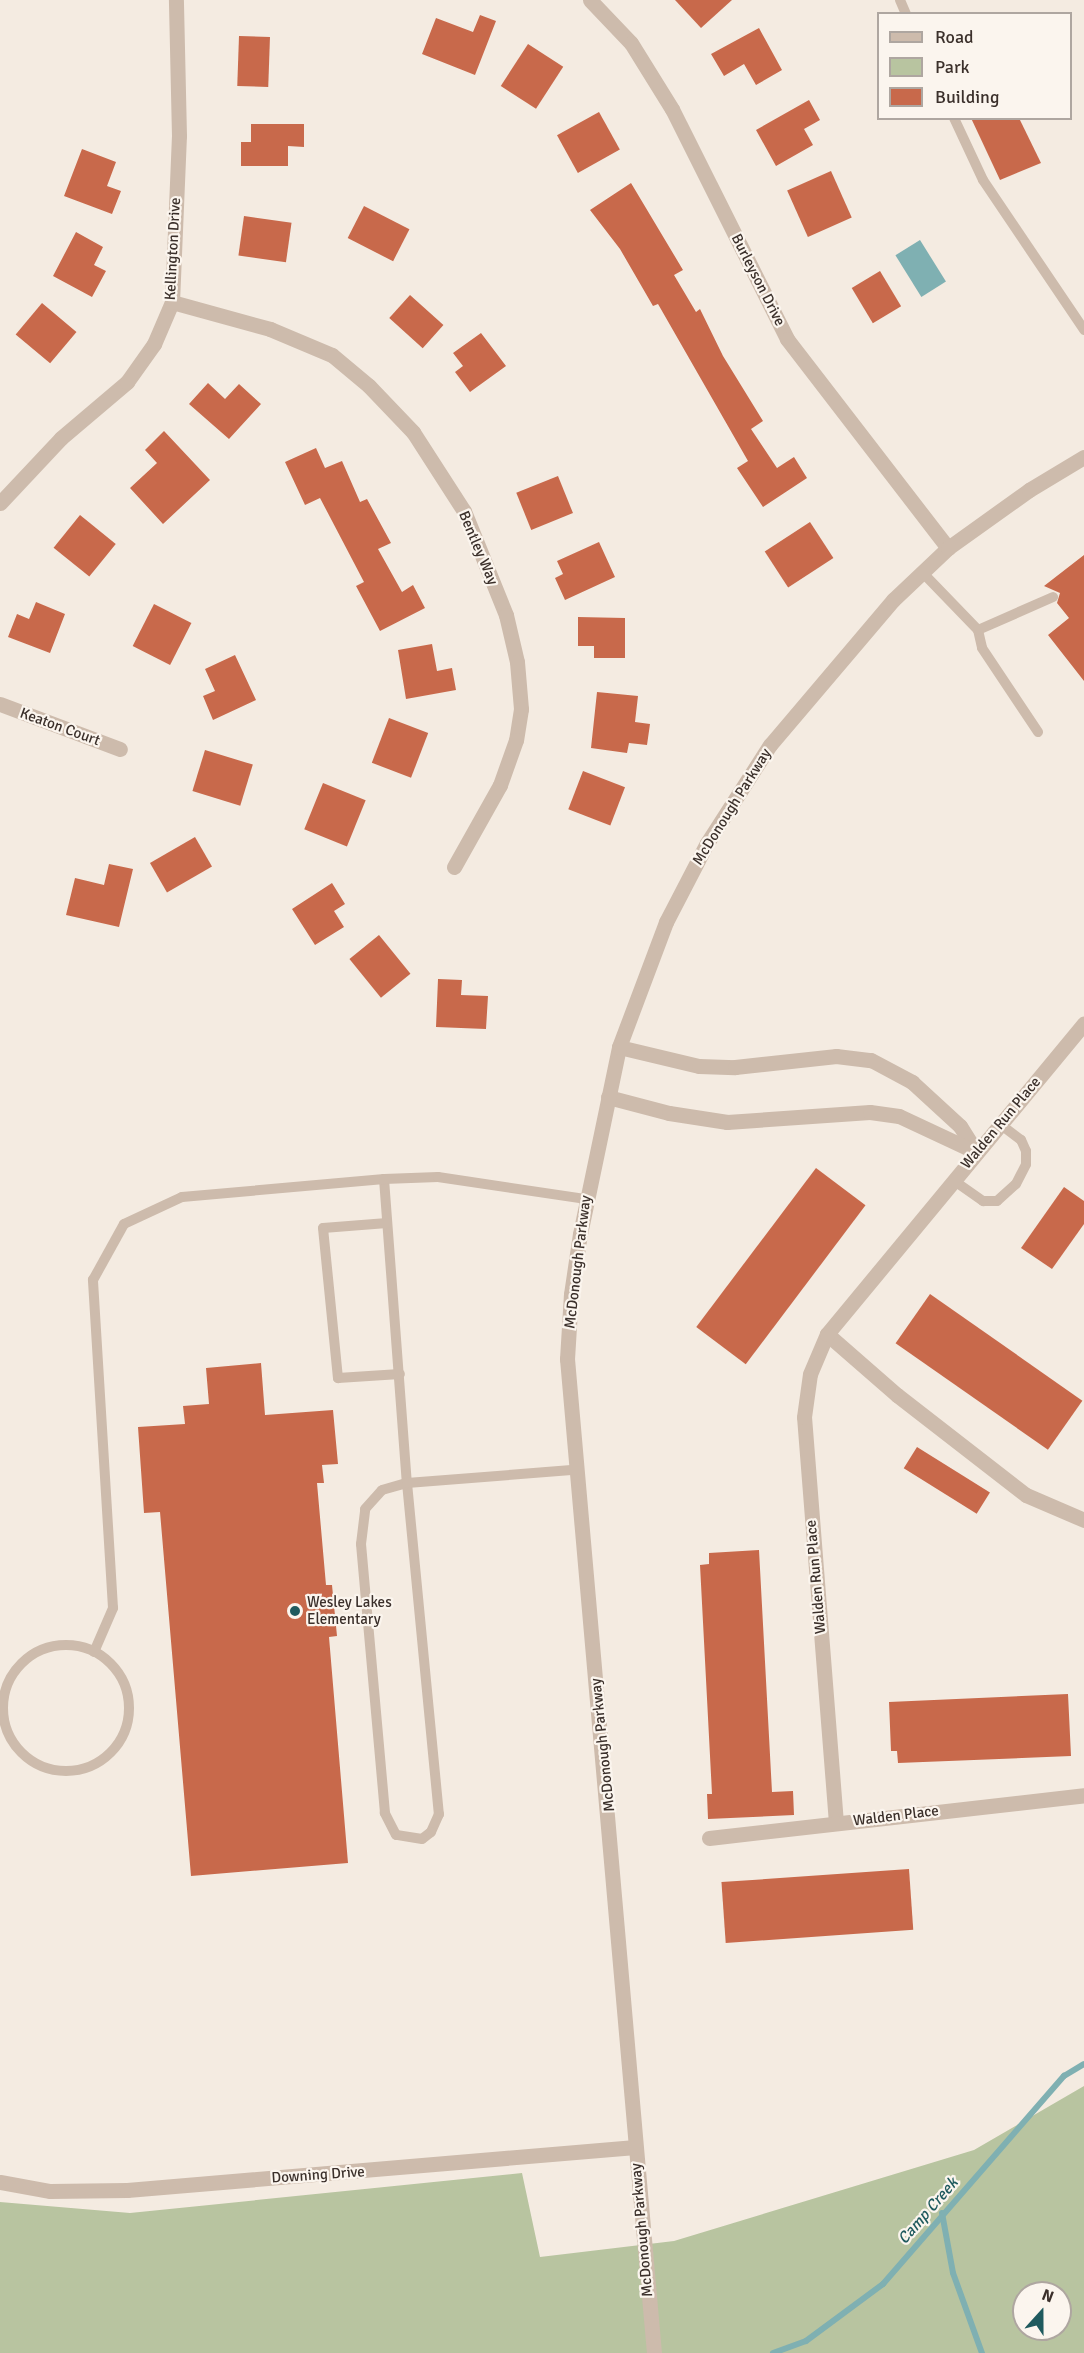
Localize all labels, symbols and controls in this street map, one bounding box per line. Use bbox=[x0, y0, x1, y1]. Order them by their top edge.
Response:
legend bbox=[877, 12, 1072, 120]
text: Road bbox=[935, 26, 974, 48]
text: Park bbox=[935, 56, 970, 78]
text: Building bbox=[935, 86, 999, 108]
street label: Kellington Drive bbox=[161, 197, 185, 301]
street label: Burleyson Drive bbox=[727, 231, 789, 329]
street label: Bentley Way bbox=[454, 508, 502, 588]
street label: Keaton Court bbox=[17, 704, 103, 750]
street label: McDonough Parkway bbox=[689, 745, 775, 869]
street label: Walden Run Place bbox=[957, 1073, 1045, 1173]
street label: McDonough Parkway bbox=[561, 1194, 595, 1330]
street label: Walden Run Place bbox=[802, 1519, 830, 1635]
place label: Wesley Lakes Elementary bbox=[307, 1593, 392, 1628]
marker: Wesley Lakes Elementary bbox=[288, 1604, 302, 1618]
street label: McDonough Parkway bbox=[587, 1677, 619, 1813]
street label: Walden Place bbox=[852, 1802, 940, 1830]
street label: McDonough Parkway bbox=[627, 2162, 657, 2298]
street label: Downing Drive bbox=[271, 2163, 365, 2187]
water label: Camp Creek bbox=[894, 2174, 962, 2248]
north arrow bbox=[1012, 2281, 1072, 2341]
text: N bbox=[1039, 2285, 1057, 2307]

